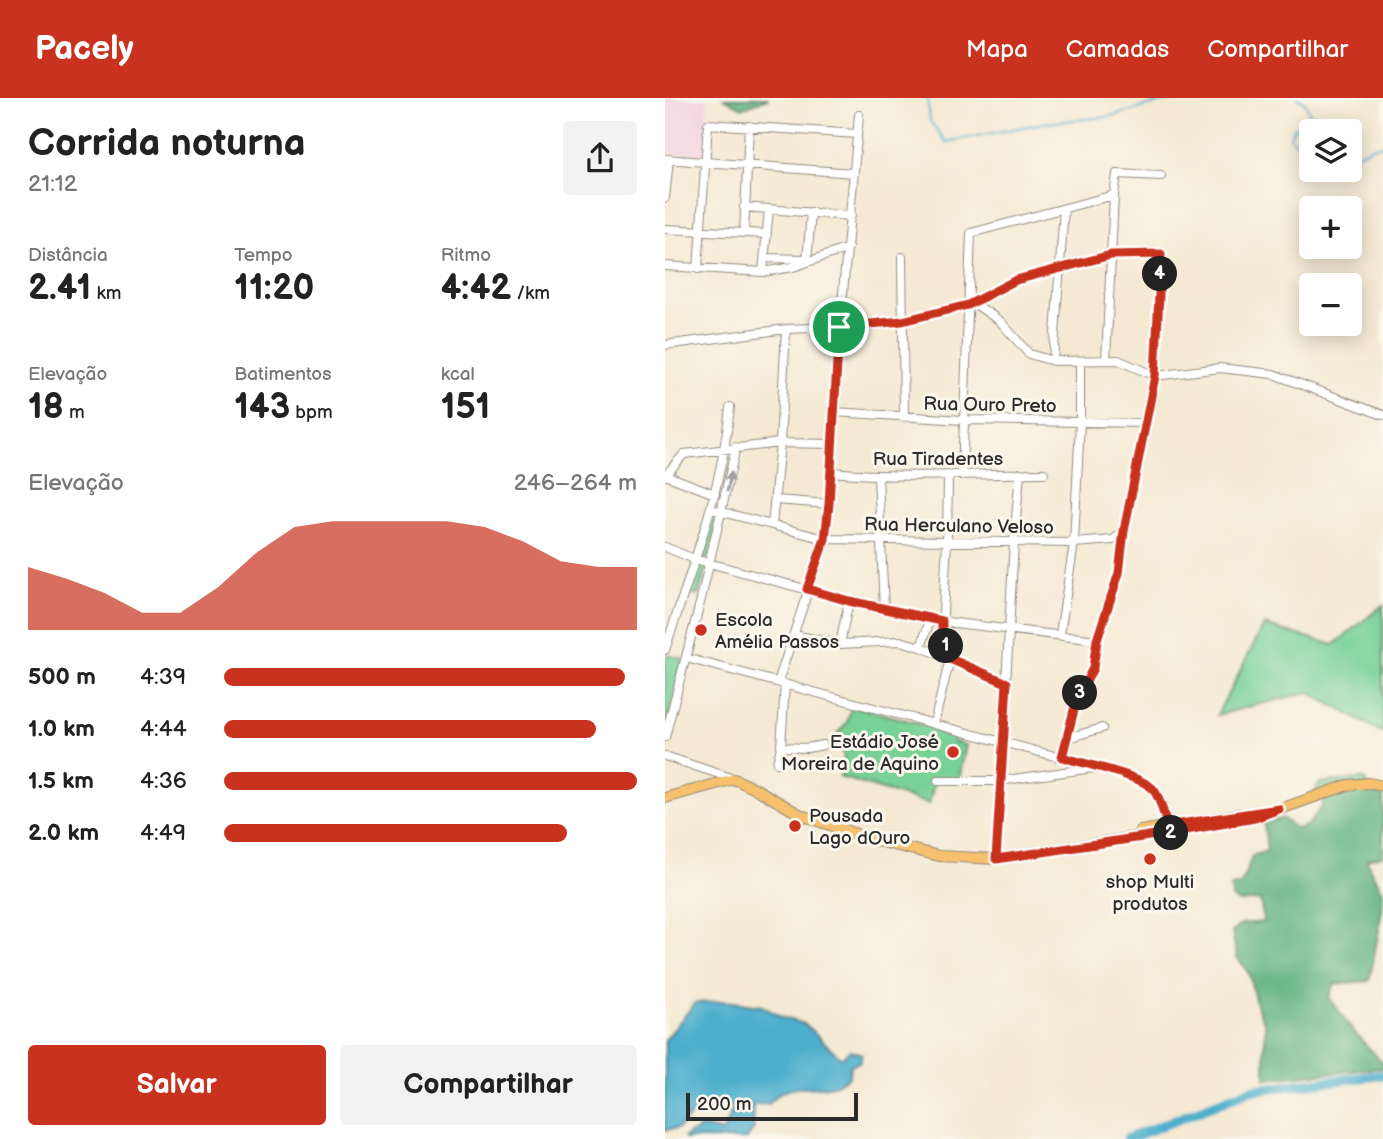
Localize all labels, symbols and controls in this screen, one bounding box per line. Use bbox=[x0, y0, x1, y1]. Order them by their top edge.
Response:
text: Pacely bbox=[35, 29, 134, 69]
text: Mapa bbox=[966, 35, 1028, 64]
text: Camadas bbox=[1066, 35, 1169, 64]
text: Compartilhar bbox=[1207, 35, 1348, 64]
map controls bbox=[1299, 119, 1362, 336]
button: layers bbox=[1299, 119, 1362, 182]
text: Corrida noturna bbox=[28, 121, 306, 166]
button: share bbox=[563, 121, 637, 195]
text: 21:12 bbox=[28, 170, 77, 198]
button: + bbox=[1299, 196, 1362, 259]
text: Distância bbox=[28, 244, 108, 267]
text: Tempo bbox=[234, 244, 293, 267]
text: Ritmo bbox=[441, 244, 491, 267]
pin: 4 bbox=[1142, 256, 1177, 292]
text: 4 bbox=[1154, 262, 1165, 285]
text: 2.41 bbox=[28, 267, 91, 310]
text: 11:20 bbox=[234, 267, 314, 310]
text: 4:42 bbox=[441, 267, 511, 310]
button: − bbox=[1299, 273, 1362, 336]
text: km bbox=[91, 282, 121, 305]
text: /km bbox=[511, 282, 550, 305]
pin bbox=[809, 297, 869, 357]
icon: arrive bbox=[820, 308, 858, 346]
text: Elevação bbox=[28, 363, 107, 386]
text: Batimentos bbox=[234, 363, 332, 386]
text: kcal bbox=[441, 363, 475, 386]
text: 18 bbox=[28, 386, 64, 429]
text: 143 bbox=[234, 386, 290, 429]
text: 151 bbox=[441, 386, 490, 429]
street label: Rua Ouro Preto bbox=[923, 393, 1057, 418]
text: m bbox=[64, 401, 85, 424]
text: bpm bbox=[290, 401, 333, 424]
street label: Rua Tiradentes bbox=[873, 448, 1003, 471]
text: Elevação bbox=[28, 469, 124, 497]
text: 246–264 m bbox=[514, 469, 637, 497]
one-way arrow bbox=[723, 471, 734, 493]
street label: Rua Herculano Veloso bbox=[864, 513, 1054, 540]
place label: Escola Amélia Passos bbox=[715, 609, 839, 654]
marker: Escola Amélia Passos bbox=[693, 622, 709, 638]
pin: 1 bbox=[929, 628, 963, 664]
text: 1 bbox=[942, 634, 950, 657]
text: 500 m bbox=[28, 663, 96, 691]
text: 4:39 bbox=[140, 663, 186, 691]
pin: 3 bbox=[1063, 676, 1097, 710]
text: 3 bbox=[1074, 681, 1085, 704]
text: 1.0 km bbox=[28, 715, 95, 743]
text: 4:44 bbox=[140, 715, 187, 743]
place label: Estádio José Moreira de Aquino bbox=[781, 731, 939, 776]
marker: Estádio José Moreira de Aquino bbox=[945, 744, 961, 760]
text: 1.5 km bbox=[28, 767, 94, 795]
text: 4:36 bbox=[140, 767, 187, 795]
place label: Pousada Lago dOuro bbox=[809, 805, 910, 850]
pin: 2 bbox=[1154, 816, 1189, 850]
marker: Pousada Lago dOuro bbox=[787, 818, 803, 834]
text: 2.0 km bbox=[28, 819, 99, 847]
text: 4:49 bbox=[140, 819, 186, 847]
text: 2 bbox=[1165, 821, 1176, 844]
marker: shop Multi produtos bbox=[1142, 851, 1158, 867]
place label: shop Multi produtos bbox=[1106, 871, 1194, 916]
button: Salvar bbox=[28, 1045, 326, 1125]
button: Compartilhar bbox=[340, 1045, 637, 1125]
scale bar bbox=[686, 1090, 857, 1122]
text: 200 m bbox=[697, 1093, 751, 1116]

